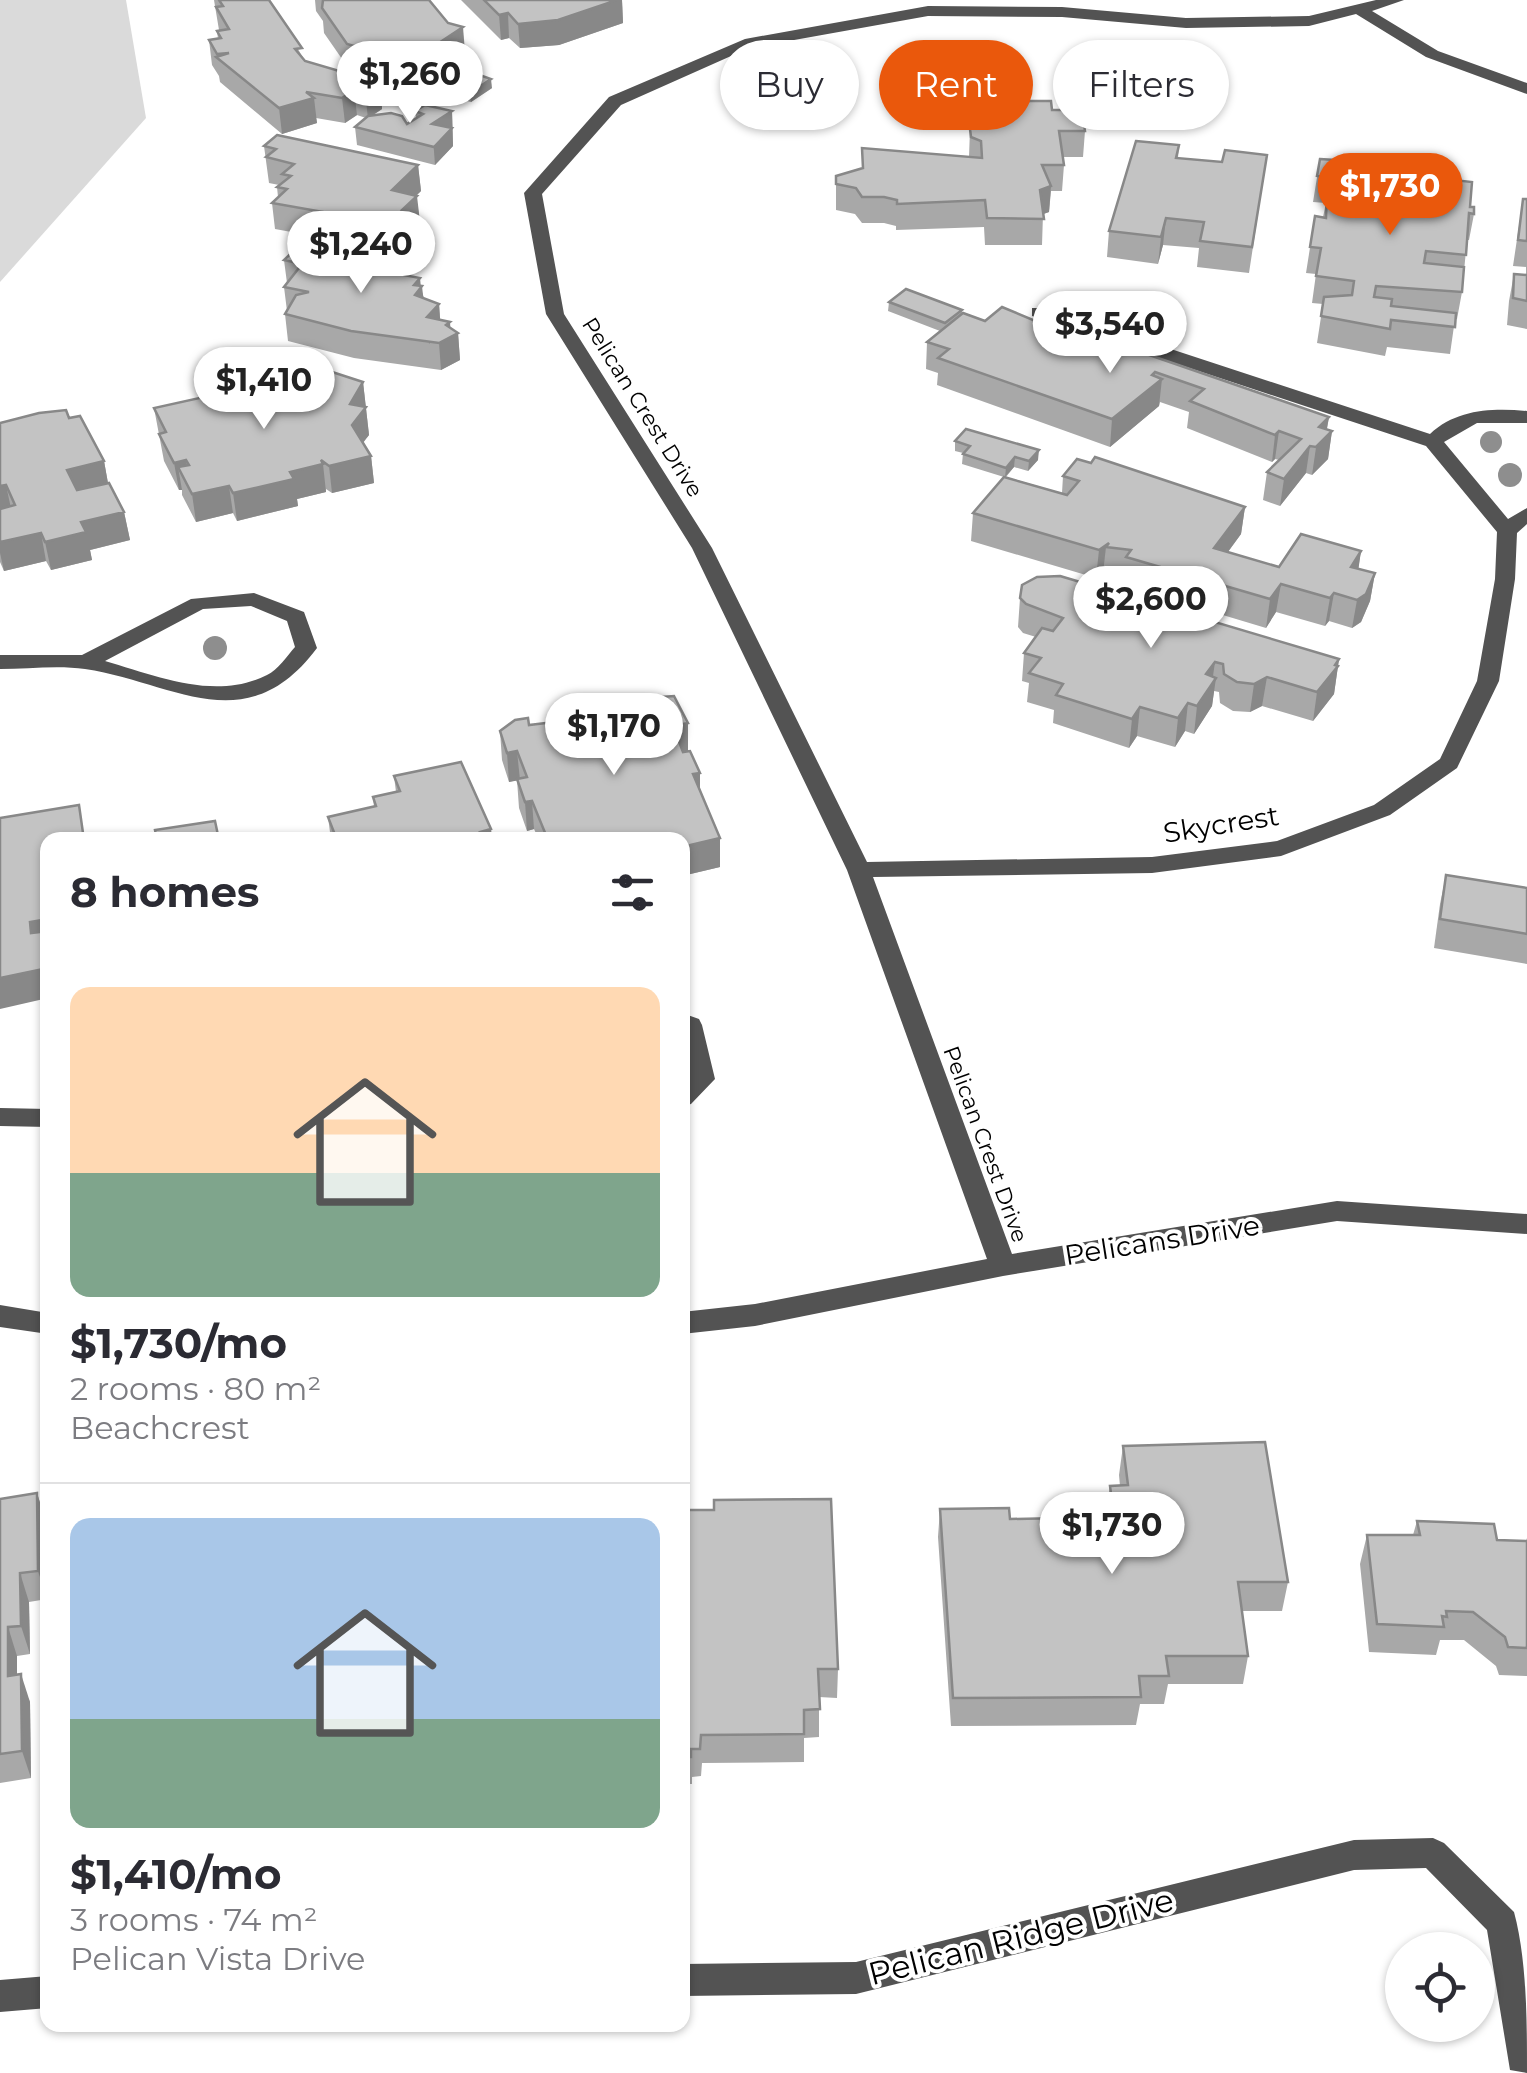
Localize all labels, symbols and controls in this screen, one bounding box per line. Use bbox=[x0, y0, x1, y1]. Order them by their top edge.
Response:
chip: Buy bbox=[720, 40, 859, 130]
chip: Rent bbox=[879, 40, 1033, 130]
chip: Filters bbox=[1053, 40, 1229, 130]
pin: $1,260 bbox=[329, 41, 491, 126]
text: $1,260 bbox=[359, 54, 461, 93]
pin: $1,730 bbox=[1309, 153, 1471, 238]
text: $1,730 bbox=[1340, 166, 1440, 205]
pin: $1,240 bbox=[280, 211, 442, 296]
text: $1,240 bbox=[309, 224, 413, 263]
pin: $3,540 bbox=[1029, 291, 1191, 376]
text: $3,540 bbox=[1055, 304, 1165, 343]
street label: Pelican Crest Drive bbox=[576, 312, 709, 502]
pin: $1,410 bbox=[183, 347, 345, 432]
text: $1,410 bbox=[216, 360, 312, 399]
pin: $2,600 bbox=[1070, 566, 1232, 651]
text: $2,600 bbox=[1095, 579, 1207, 618]
pin: $1,170 bbox=[533, 693, 695, 778]
text: $1,170 bbox=[567, 706, 661, 745]
street label: Skycrest bbox=[1161, 798, 1281, 850]
icon: filters bbox=[605, 865, 660, 920]
text: 8 homes bbox=[70, 866, 259, 918]
street label: Pelican Crest Drive bbox=[937, 1042, 1034, 1246]
icon: home bbox=[275, 1052, 455, 1232]
street label: Pelicans Drive bbox=[1062, 1208, 1262, 1272]
text: $1,730/mo bbox=[70, 1317, 287, 1369]
text: 2 rooms · 80 m² bbox=[70, 1369, 321, 1408]
text: Beachcrest bbox=[70, 1408, 250, 1447]
pin: $1,730 bbox=[1031, 1492, 1193, 1577]
text: $1,730 bbox=[1062, 1505, 1162, 1544]
icon: home bbox=[275, 1583, 455, 1763]
text: $1,410/mo bbox=[70, 1848, 281, 1900]
street label: Pelican Ridge Drive bbox=[864, 1880, 1177, 1993]
text: 3 rooms · 74 m² bbox=[70, 1900, 317, 1939]
map controls bbox=[1385, 1932, 1495, 2042]
button: locate bbox=[1385, 1932, 1495, 2042]
text: Pelican Vista Drive bbox=[70, 1939, 365, 1978]

